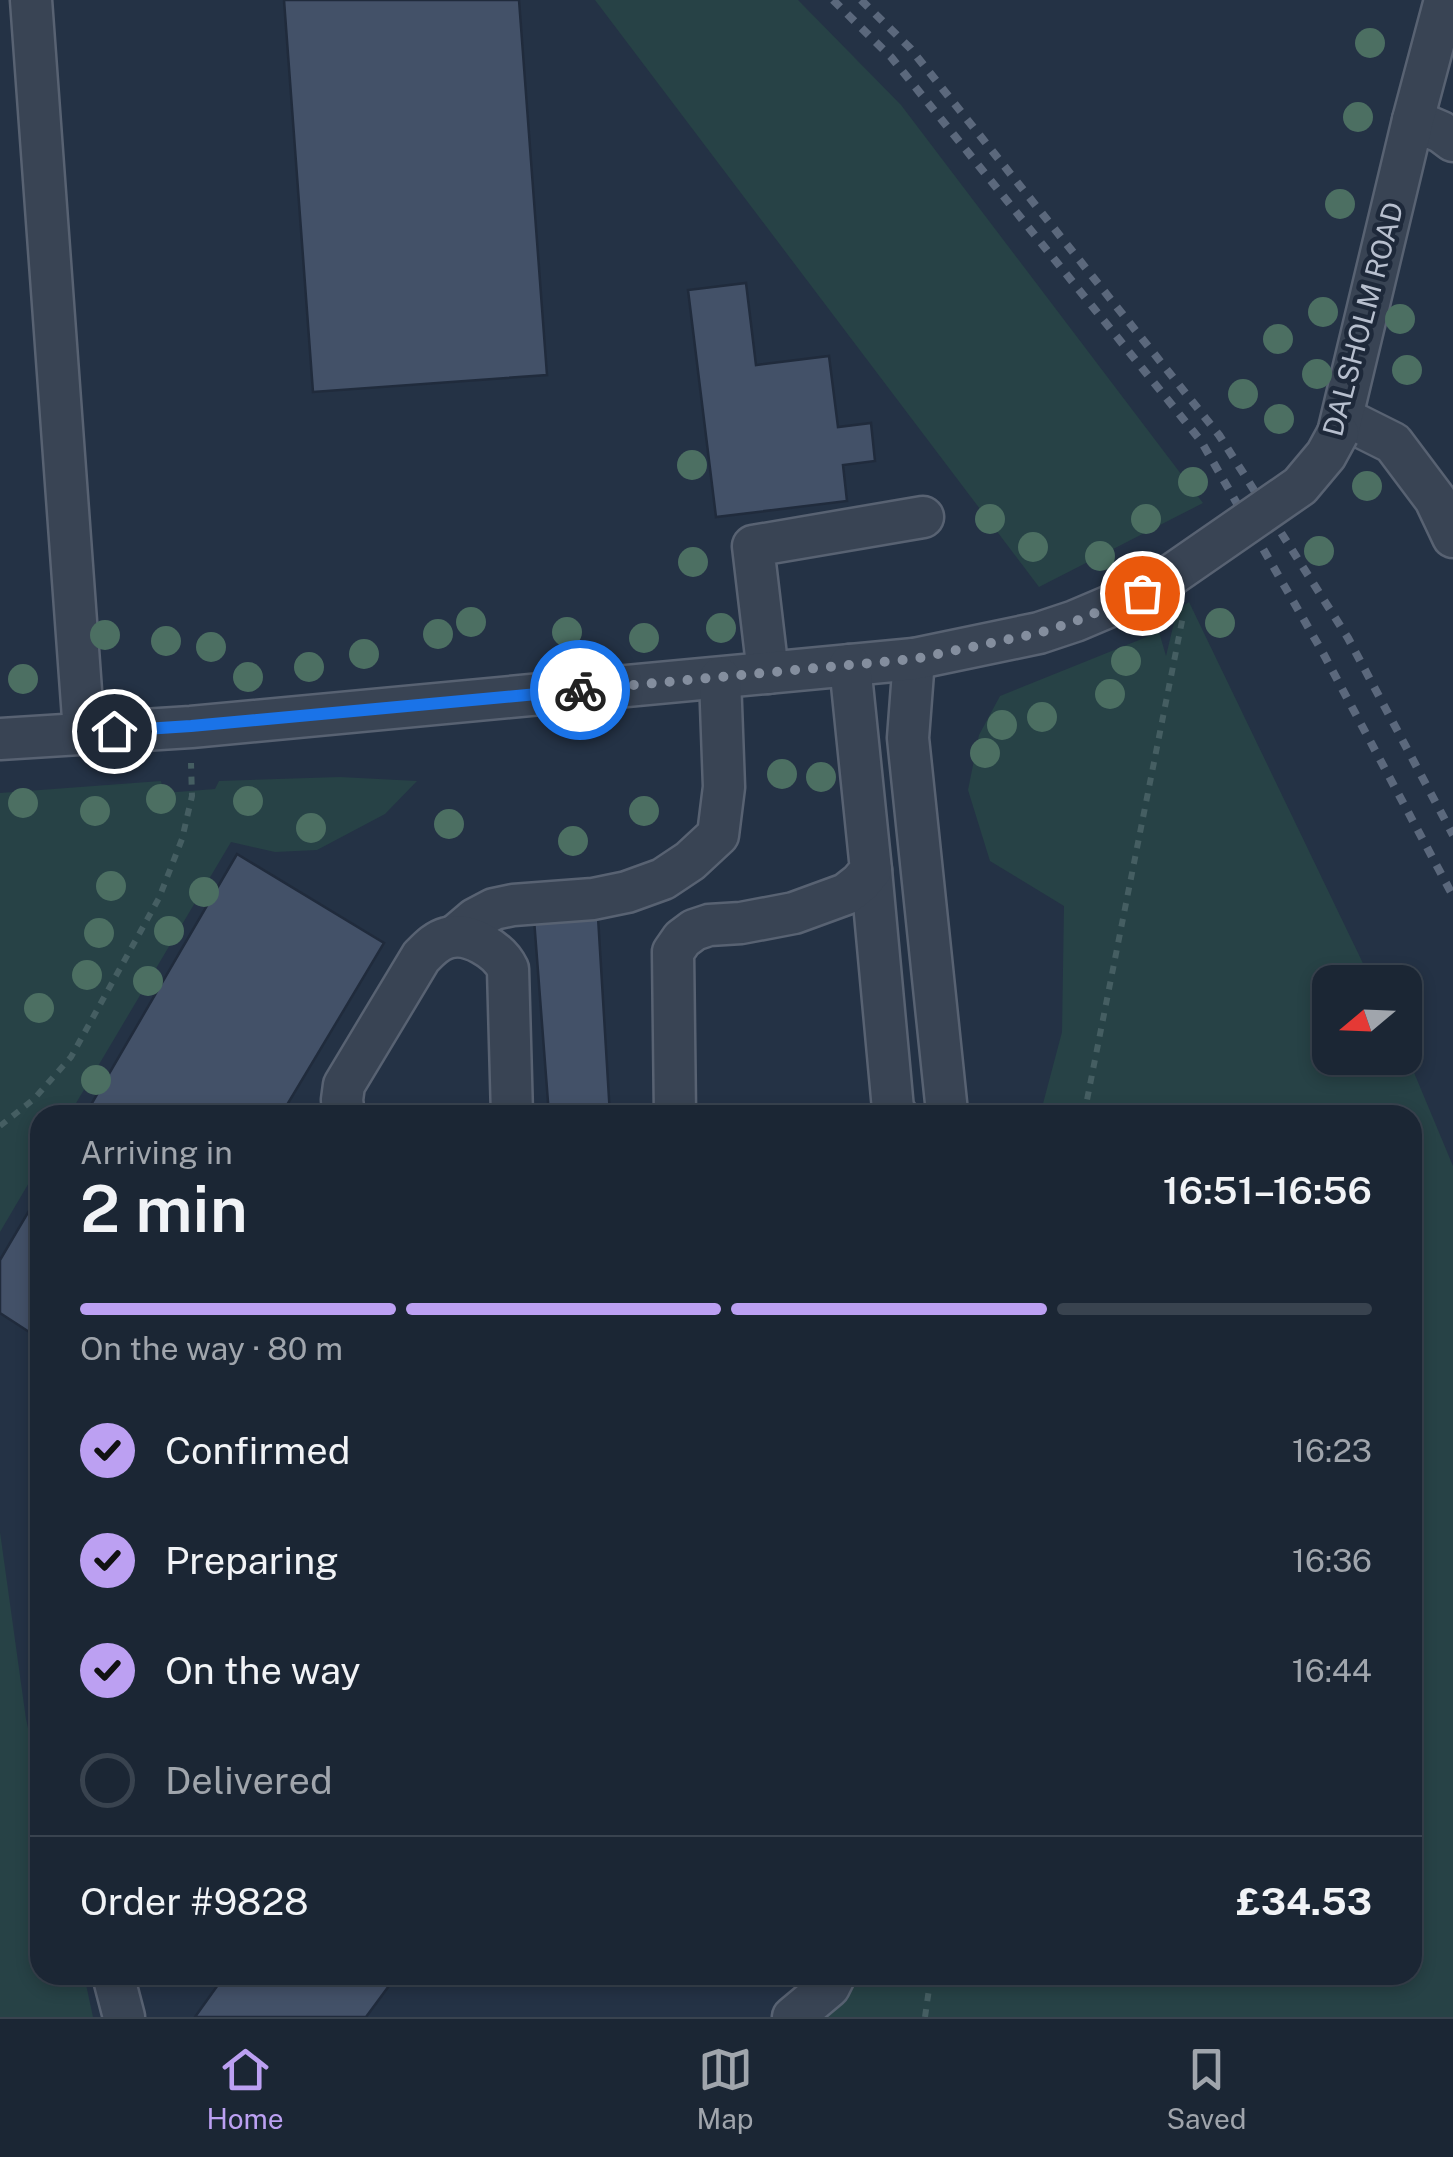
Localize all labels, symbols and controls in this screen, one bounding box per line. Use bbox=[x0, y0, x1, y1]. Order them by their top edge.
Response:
street label: DALSHOLM ROAD bbox=[1315, 198, 1410, 440]
pin bbox=[1100, 551, 1185, 636]
icon: bag bbox=[1115, 566, 1170, 621]
courier bbox=[530, 640, 630, 740]
icon: bike bbox=[553, 663, 608, 718]
pin bbox=[72, 689, 157, 774]
icon: home bbox=[87, 704, 142, 759]
north arrow bbox=[1312, 965, 1422, 1075]
map controls bbox=[1312, 965, 1422, 1075]
text: Arriving in bbox=[80, 1134, 233, 1171]
text: 16:51–16:56 bbox=[1163, 1168, 1372, 1213]
text: 2 min bbox=[80, 1170, 248, 1247]
text: On the way · 80 m bbox=[80, 1330, 343, 1367]
icon: check bbox=[80, 1423, 135, 1478]
text: Confirmed bbox=[165, 1428, 350, 1473]
text: 16:23 bbox=[1292, 1432, 1372, 1469]
icon: check bbox=[80, 1533, 135, 1588]
text: Preparing bbox=[165, 1538, 339, 1583]
text: 16:36 bbox=[1292, 1542, 1372, 1579]
icon: check bbox=[80, 1643, 135, 1698]
text: On the way bbox=[165, 1648, 361, 1693]
text: 16:44 bbox=[1292, 1652, 1372, 1689]
text: Delivered bbox=[165, 1758, 333, 1803]
text: Order #9828 bbox=[80, 1879, 309, 1924]
text: £34.53 bbox=[1236, 1879, 1372, 1924]
tab: Home bbox=[206, 2042, 284, 2135]
tab: Map bbox=[697, 2042, 753, 2135]
tab: Saved bbox=[1166, 2042, 1247, 2135]

